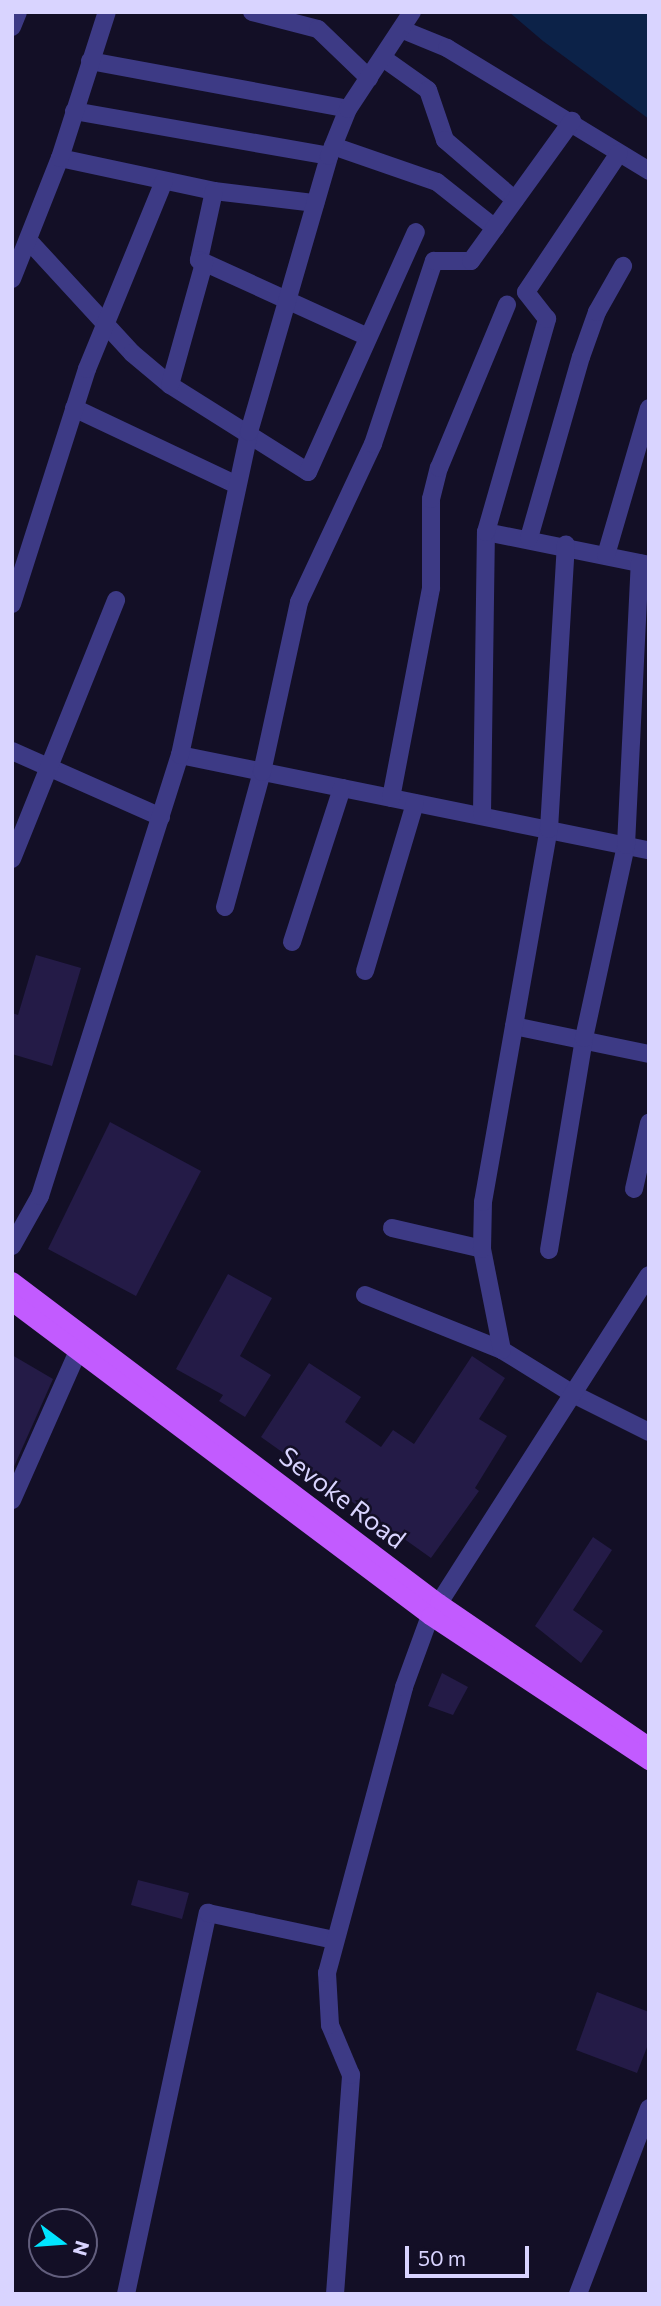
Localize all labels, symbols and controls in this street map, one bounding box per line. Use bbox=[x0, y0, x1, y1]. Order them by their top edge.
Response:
street label: Sevoke Road bbox=[274, 1439, 412, 1555]
north arrow bbox=[28, 2208, 98, 2278]
scale bar bbox=[409, 2232, 533, 2276]
text: N bbox=[69, 2238, 95, 2258]
text: 50 m bbox=[418, 2245, 466, 2270]

